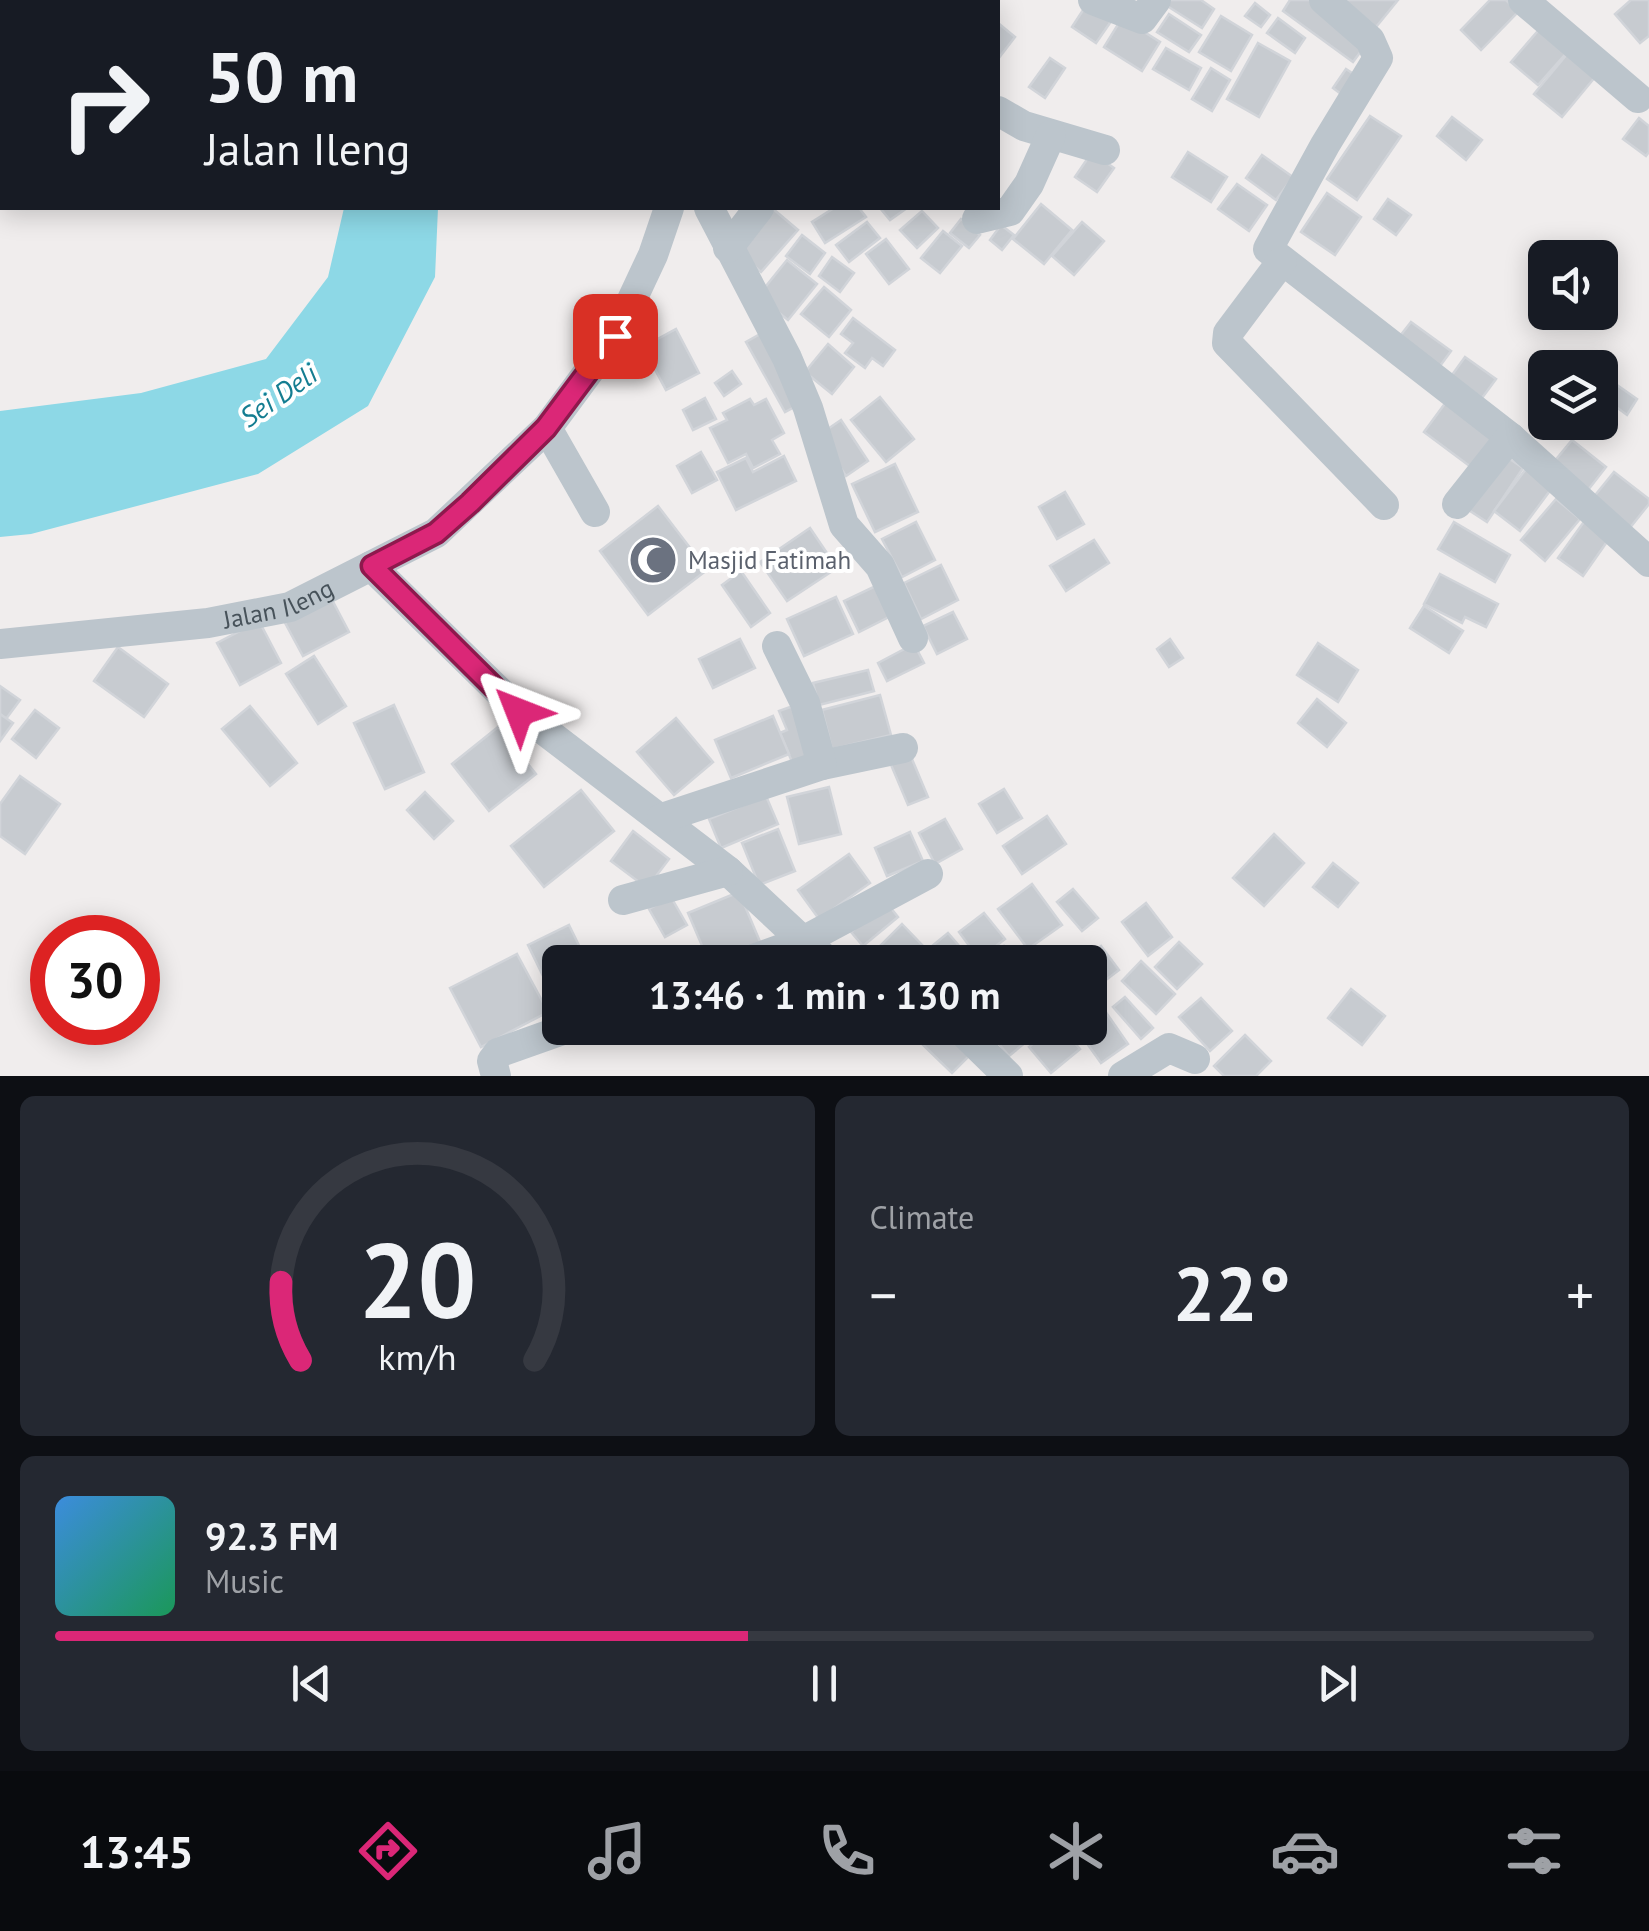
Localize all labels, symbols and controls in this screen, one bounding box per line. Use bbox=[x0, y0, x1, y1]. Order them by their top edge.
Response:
text: 50 m bbox=[205, 31, 358, 121]
icon: right bbox=[40, 40, 170, 170]
text: Jalan Ileng bbox=[205, 119, 410, 177]
map controls bbox=[1528, 240, 1618, 440]
button: sound bbox=[1528, 240, 1618, 330]
pin bbox=[573, 294, 658, 379]
icon: arrive bbox=[588, 309, 643, 364]
button: layers bbox=[1528, 350, 1618, 440]
water label: Sei Deli bbox=[232, 354, 325, 435]
mosque icon: Masjid Fatimah bbox=[627, 534, 679, 586]
place label: Masjid Fatimah bbox=[688, 544, 851, 576]
street label: Jalan Ileng bbox=[220, 572, 339, 636]
position arrow bbox=[467, 660, 571, 764]
speed limit sign: 30 bbox=[30, 915, 160, 1045]
text: 13:46 · 1 min · 130 m bbox=[649, 970, 1000, 1019]
text: Climate bbox=[870, 1196, 974, 1238]
text: 20 bbox=[358, 1212, 476, 1347]
text: 22° bbox=[1173, 1245, 1291, 1342]
text: − bbox=[870, 1259, 897, 1330]
text: + bbox=[1566, 1259, 1594, 1330]
text: km/h bbox=[378, 1334, 456, 1380]
text: 92.3 FM bbox=[205, 1511, 338, 1560]
text: Music bbox=[205, 1560, 284, 1602]
icon: previous bbox=[284, 1656, 339, 1711]
icon: pause bbox=[797, 1656, 852, 1711]
icon: next bbox=[1310, 1656, 1365, 1711]
icon: directions bbox=[353, 1816, 423, 1886]
icon: music bbox=[582, 1816, 652, 1886]
icon: phone bbox=[812, 1816, 882, 1886]
icon: climate bbox=[1041, 1816, 1111, 1886]
icon: car bbox=[1270, 1816, 1340, 1886]
icon: filters bbox=[1499, 1816, 1569, 1886]
text: 13:45 bbox=[80, 1822, 194, 1880]

